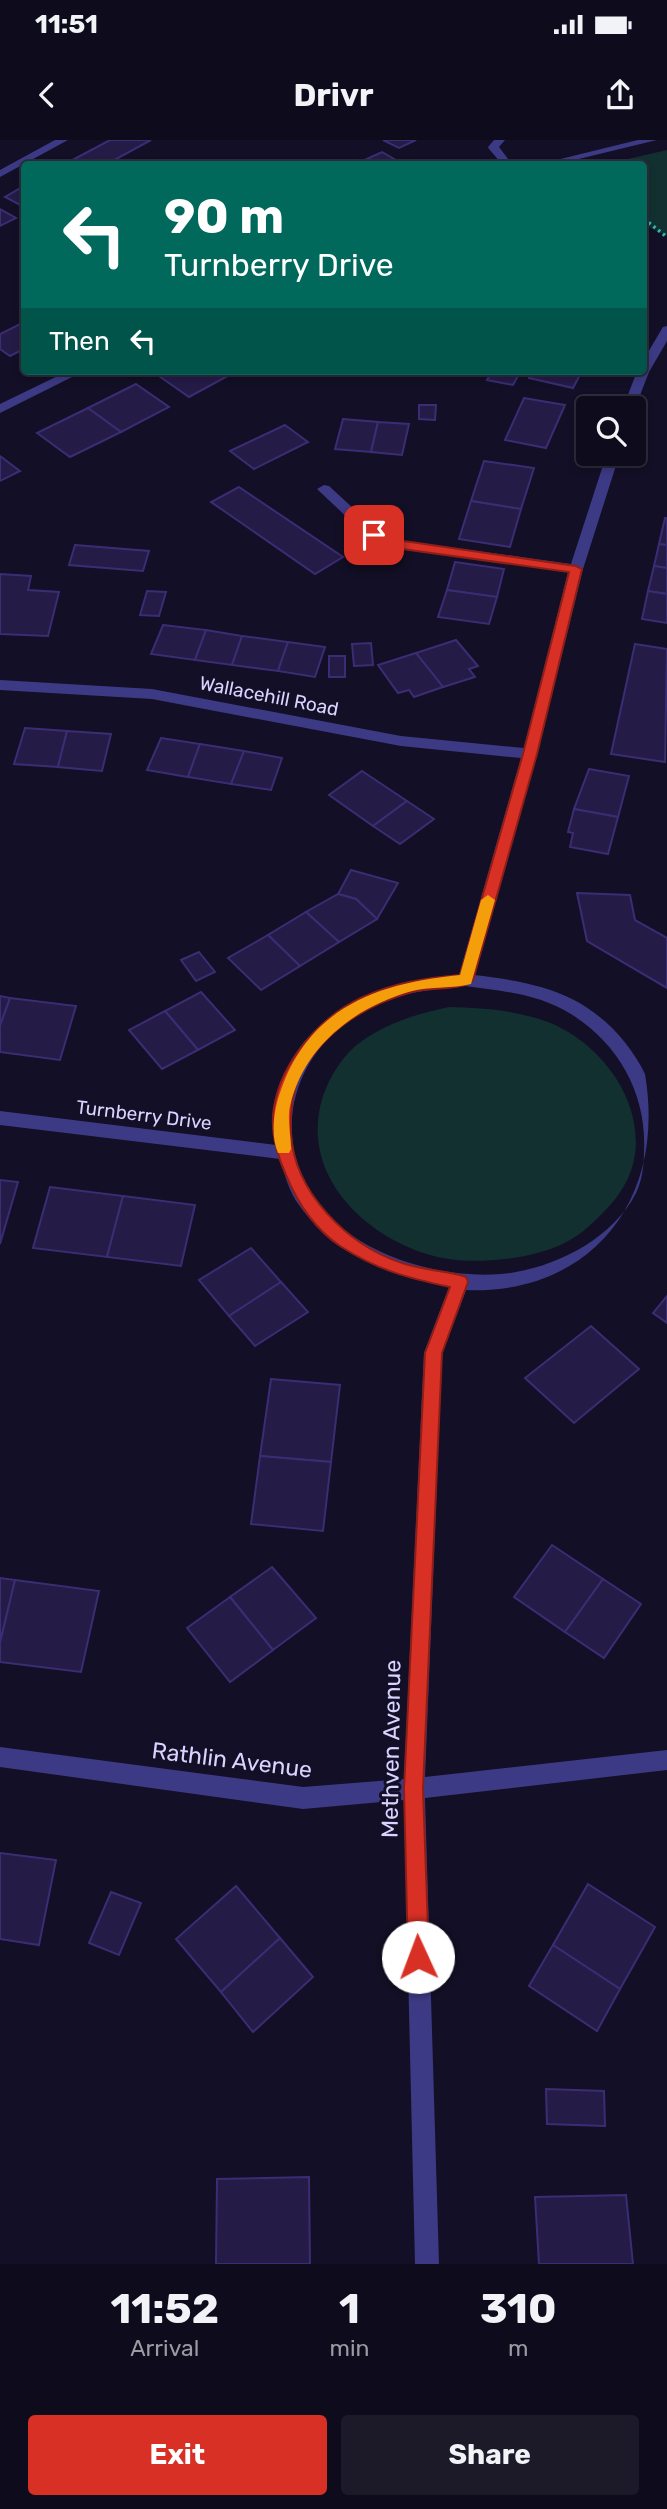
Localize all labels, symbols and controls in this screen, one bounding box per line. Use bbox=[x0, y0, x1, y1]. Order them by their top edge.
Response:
text: 11:51 bbox=[35, 9, 98, 40]
icon: back bbox=[28, 76, 66, 114]
text: Drivr bbox=[293, 76, 374, 114]
icon: share bbox=[601, 76, 639, 114]
text: 90 m bbox=[164, 187, 284, 245]
icon: left bbox=[49, 189, 140, 280]
text: Turnberry Drive bbox=[164, 246, 394, 284]
icon: left bbox=[124, 322, 162, 360]
text: Then bbox=[49, 326, 110, 357]
map controls bbox=[576, 396, 646, 466]
button: search bbox=[576, 396, 646, 466]
pin bbox=[344, 505, 404, 565]
icon: arrive bbox=[355, 516, 393, 554]
street label: Wallacehill Road bbox=[197, 671, 341, 721]
street label: Turnberry Drive bbox=[75, 1095, 213, 1135]
street label: Methven Avenue bbox=[375, 1660, 407, 1838]
street label: Rathlin Avenue bbox=[150, 1736, 314, 1784]
position arrow bbox=[381, 1920, 455, 1994]
text: 11:52 bbox=[111, 2284, 219, 2334]
text: 1 bbox=[339, 2284, 360, 2334]
text: 310 bbox=[480, 2284, 556, 2334]
text: Arrival bbox=[130, 2334, 199, 2362]
text: min bbox=[329, 2334, 369, 2362]
text: m bbox=[508, 2334, 528, 2362]
button: Exit bbox=[28, 2415, 327, 2495]
button: Share bbox=[341, 2415, 639, 2495]

